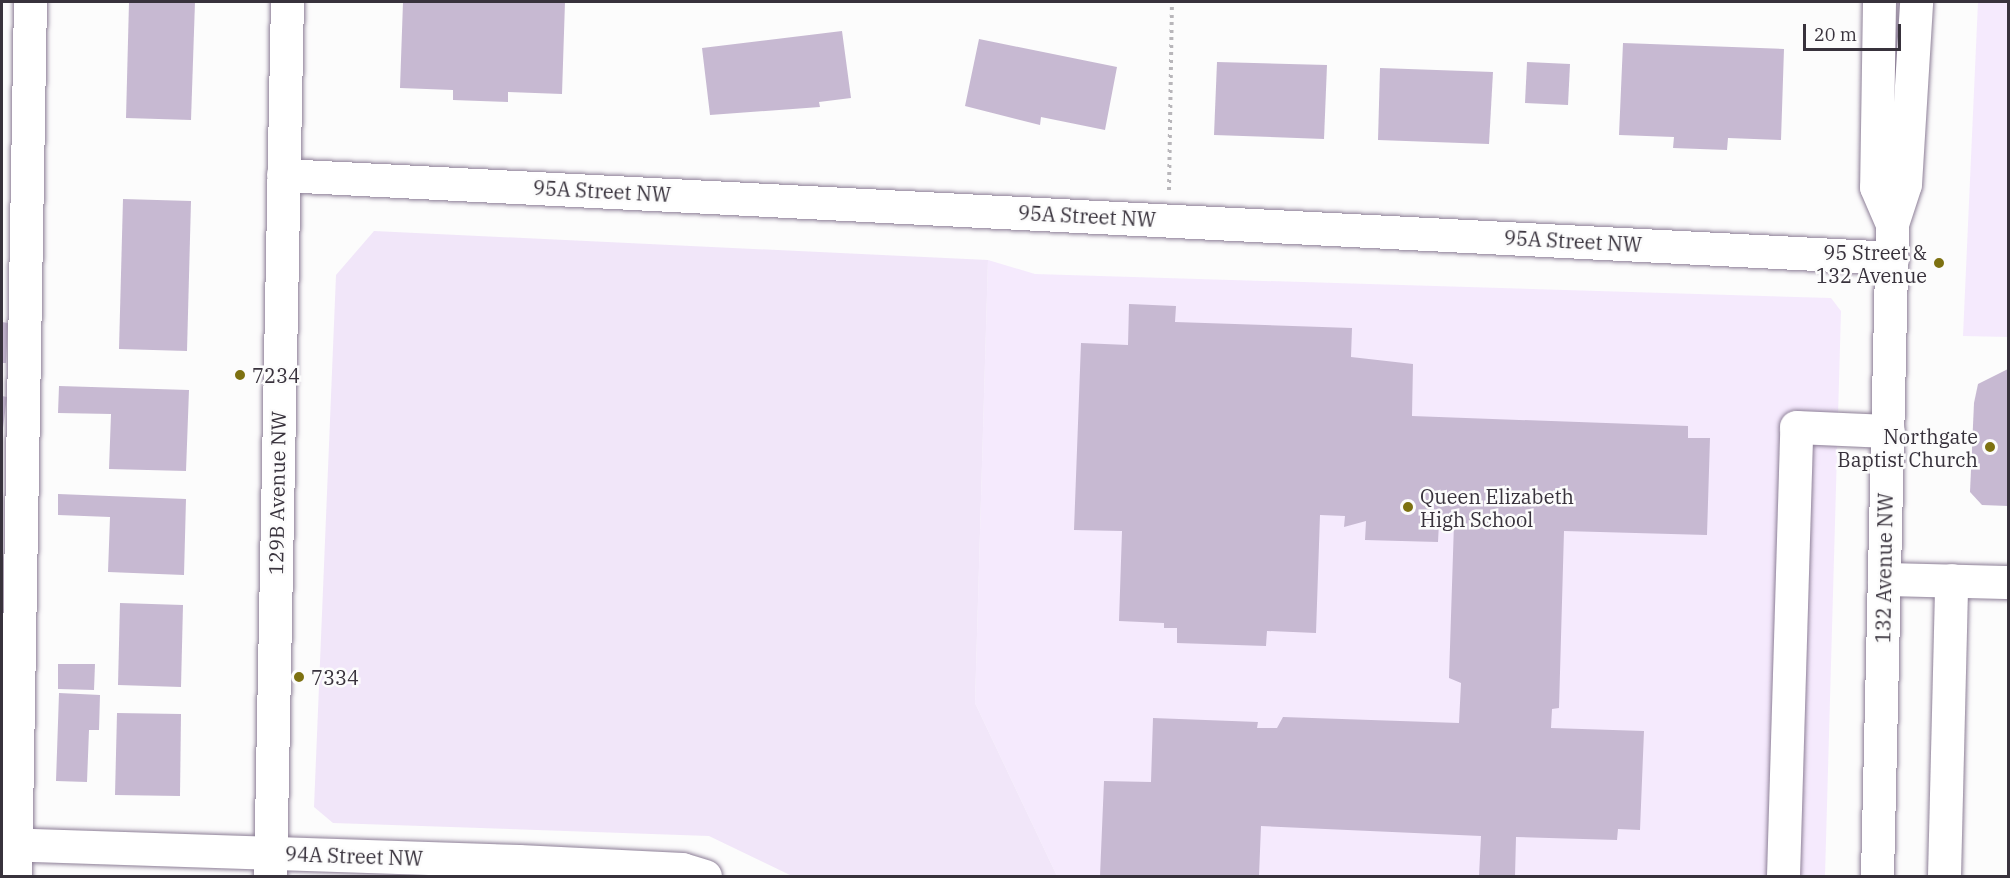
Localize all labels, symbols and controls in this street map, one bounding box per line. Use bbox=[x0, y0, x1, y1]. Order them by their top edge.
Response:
scale bar bbox=[1806, 12, 1904, 50]
text: 20 m bbox=[1814, 23, 1857, 46]
street label: 95A Street NW bbox=[532, 175, 672, 207]
street label: 95A Street NW bbox=[1017, 200, 1157, 232]
street label: 95A Street NW bbox=[1503, 225, 1643, 257]
place label: 95 Street & 132 Avenue bbox=[1816, 240, 1927, 287]
marker: 95 Street & 132 Avenue bbox=[1932, 256, 1946, 270]
place label: 7234 bbox=[252, 363, 300, 387]
marker: 7234 bbox=[233, 368, 247, 382]
street label: 129B Avenue NW bbox=[264, 411, 290, 575]
place label: Northgate Baptist Church bbox=[1837, 424, 1978, 471]
marker: Northgate Baptist Church bbox=[1983, 440, 1997, 454]
place label: Queen Elizabeth High School bbox=[1420, 484, 1574, 531]
street label: 132 Avenue NW bbox=[1871, 493, 1897, 643]
marker: Queen Elizabeth High School bbox=[1401, 500, 1415, 514]
place label: 7334 bbox=[311, 665, 359, 689]
marker: 7334 bbox=[292, 670, 306, 684]
street label: 94A Street NW bbox=[285, 842, 423, 870]

